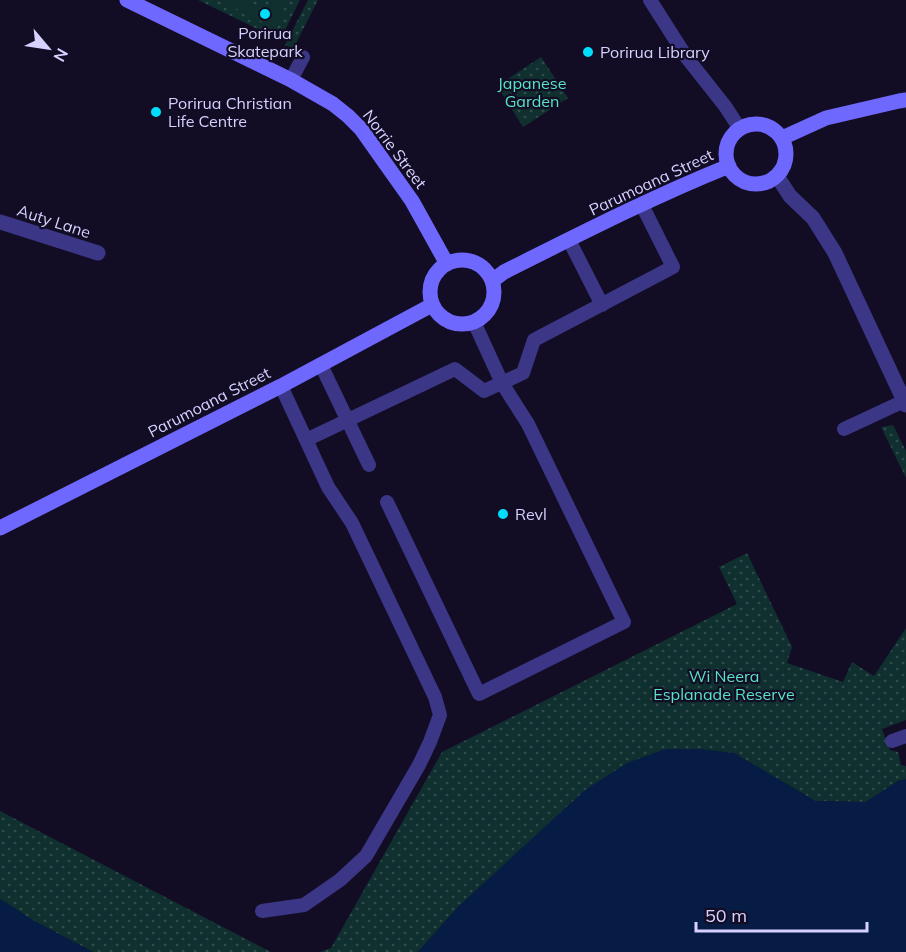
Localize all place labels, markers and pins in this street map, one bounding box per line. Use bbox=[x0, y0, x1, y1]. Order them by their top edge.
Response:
marker: Porirua Skatepark bbox=[258, 7, 272, 21]
place label: Porirua Skatepark bbox=[227, 23, 303, 61]
place label: Porirua Library bbox=[600, 42, 710, 62]
marker: Porirua Library bbox=[581, 45, 595, 59]
place label: Porirua Christian Life Centre bbox=[168, 93, 292, 131]
marker: Porirua Christian Life Centre bbox=[149, 105, 163, 119]
place label: Revl bbox=[515, 504, 547, 524]
marker: Revl bbox=[496, 507, 510, 521]

